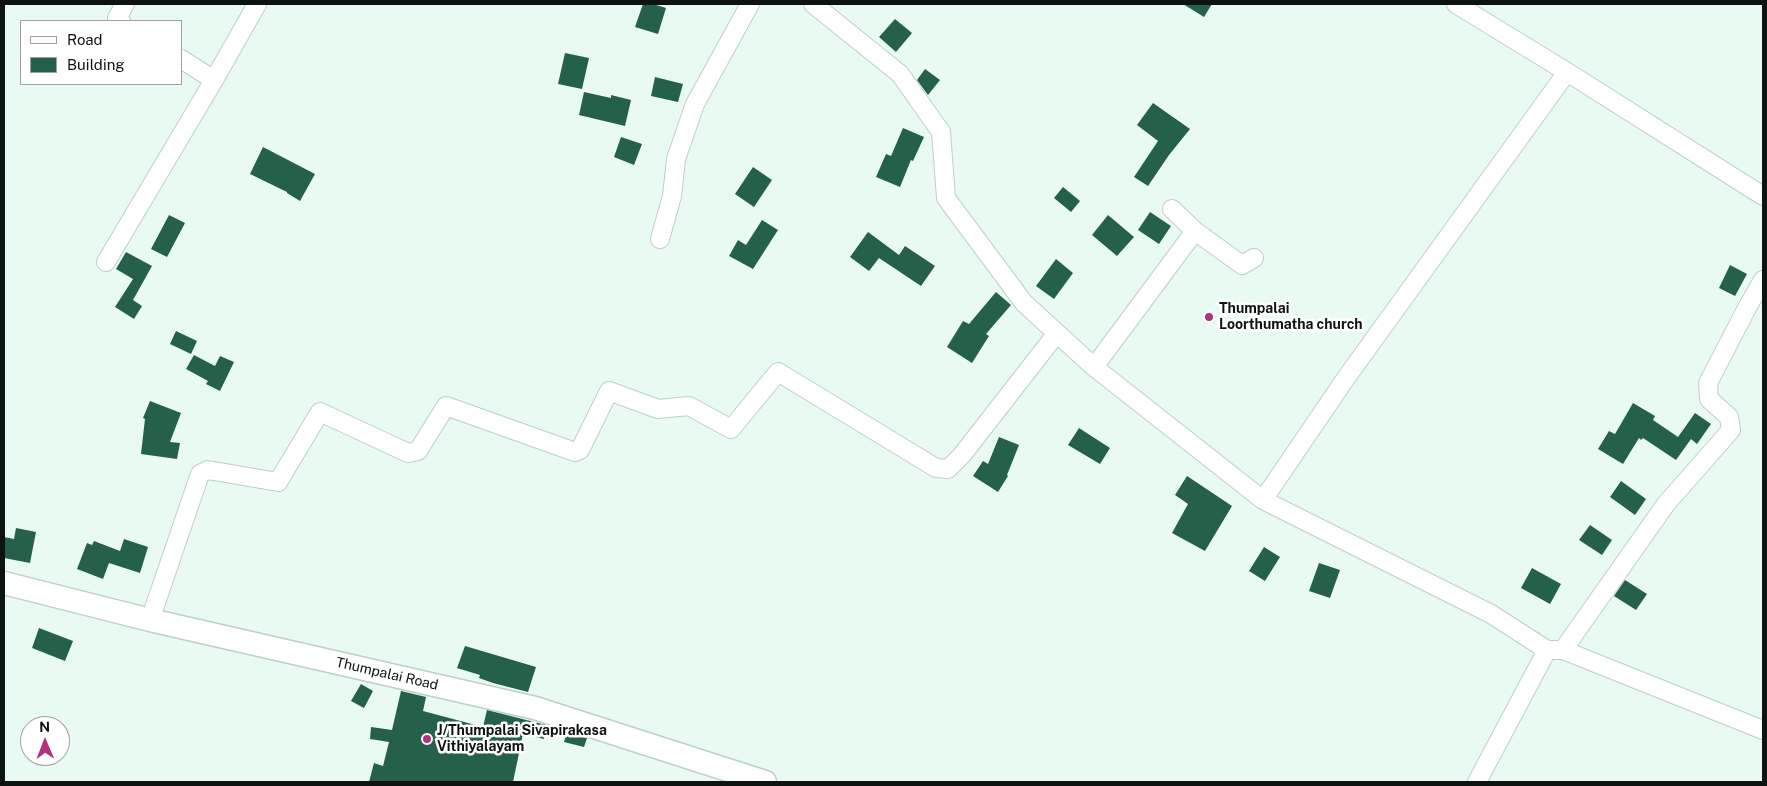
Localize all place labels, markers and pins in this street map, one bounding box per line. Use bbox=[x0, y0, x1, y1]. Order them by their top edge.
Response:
place label: Thumpalai Loorthumatha church bbox=[1219, 301, 1363, 334]
marker: Thumpalai Loorthumatha church bbox=[1203, 311, 1215, 323]
place label: J/Thumpalai Sivapirakasa Vithiyalayam bbox=[437, 723, 607, 756]
marker: J/Thumpalai Sivapirakasa Vithiyalayam bbox=[421, 733, 433, 745]

